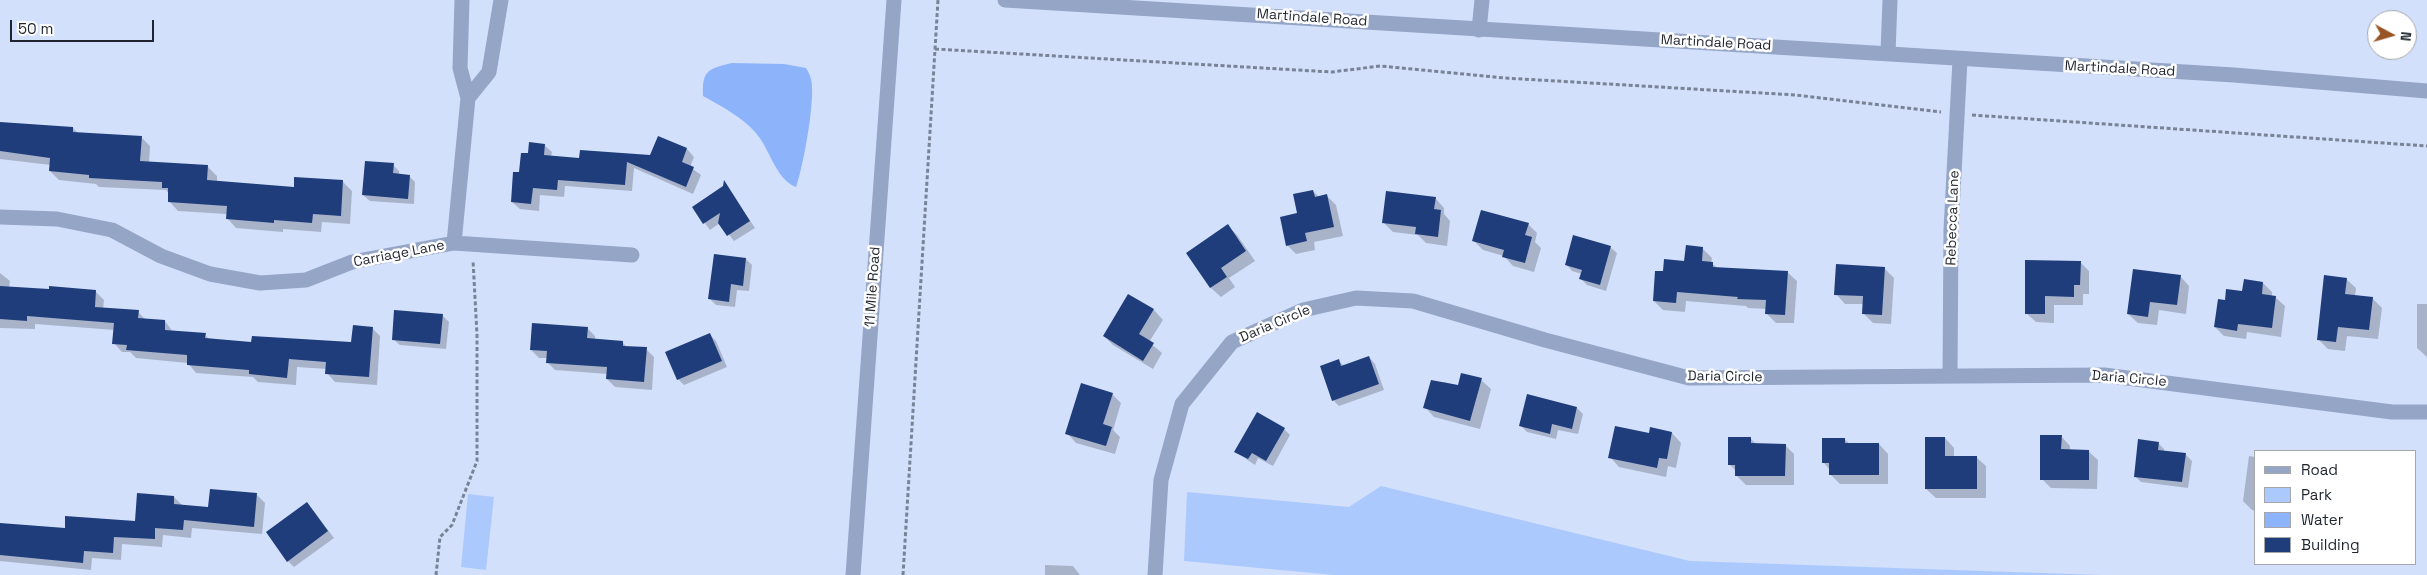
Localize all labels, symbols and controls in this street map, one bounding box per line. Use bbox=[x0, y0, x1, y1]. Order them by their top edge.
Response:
street label: Martindale Road bbox=[1256, 6, 1368, 30]
scale bar bbox=[12, 10, 156, 42]
north arrow bbox=[2367, 10, 2417, 60]
text: 50 m bbox=[18, 19, 53, 38]
text: N bbox=[2396, 31, 2415, 42]
street label: Martindale Road bbox=[1660, 32, 1772, 54]
street label: Martindale Road bbox=[2064, 58, 2176, 80]
street label: Rebecca Lane bbox=[1943, 170, 1963, 266]
street label: Carriage Lane bbox=[352, 237, 446, 271]
street label: 11 Mile Road bbox=[862, 246, 884, 328]
street label: Daria Circle bbox=[1237, 302, 1313, 346]
street label: Daria Circle bbox=[2091, 367, 2167, 391]
street label: Daria Circle bbox=[1687, 368, 1763, 386]
legend bbox=[2254, 450, 2417, 565]
text: Road bbox=[2301, 460, 2338, 479]
text: Park bbox=[2301, 485, 2332, 504]
text: Water bbox=[2301, 510, 2343, 529]
text: Building bbox=[2301, 535, 2360, 554]

